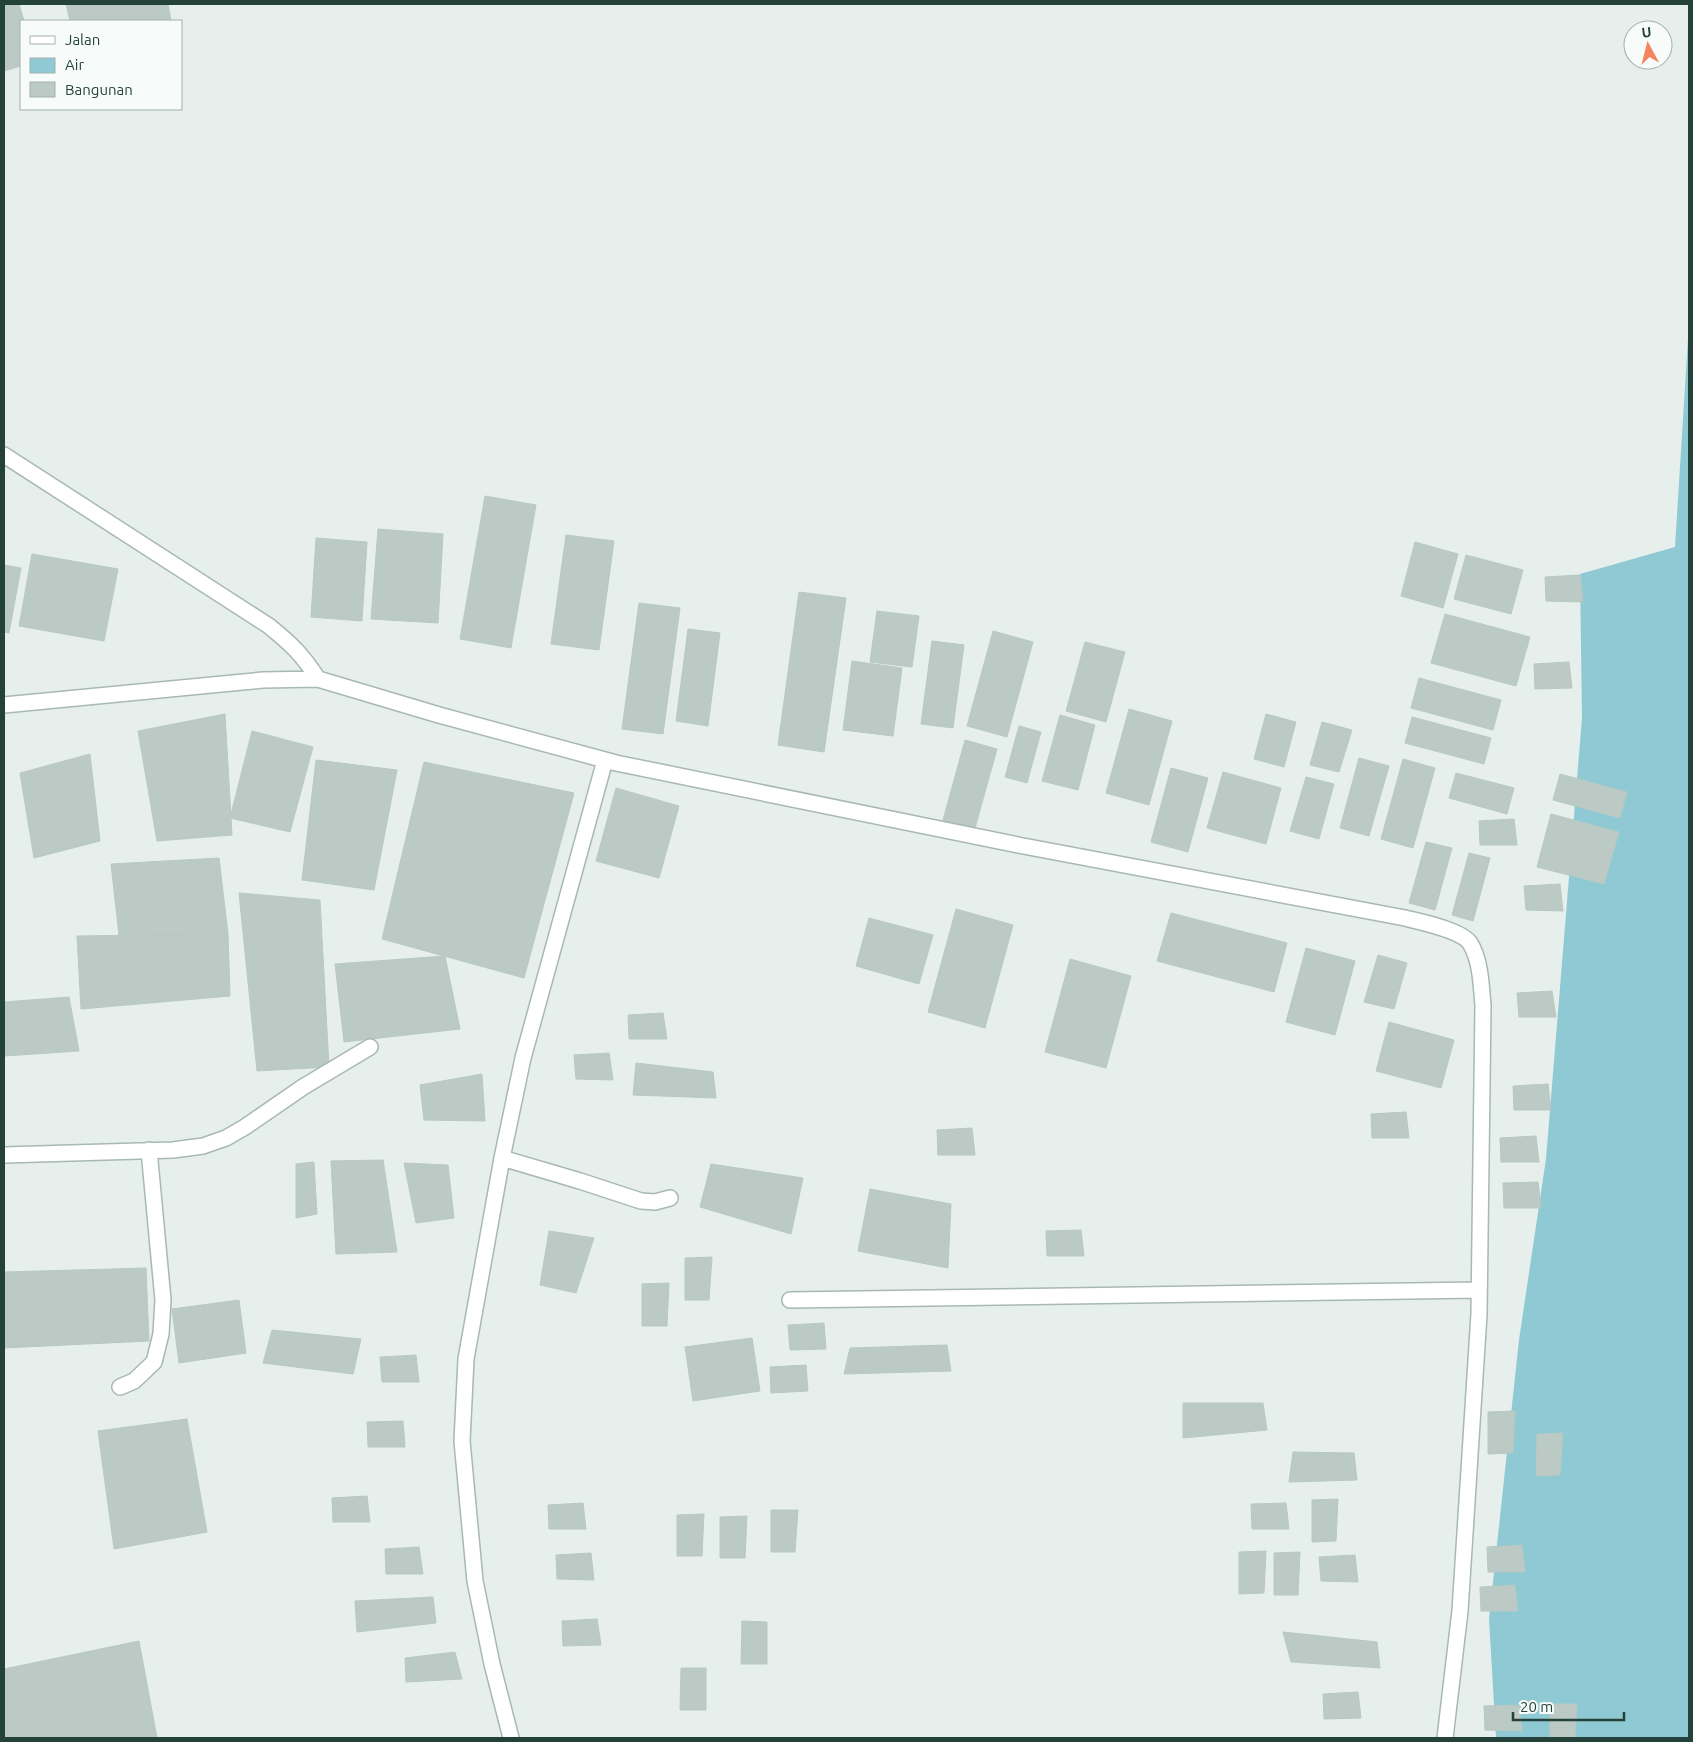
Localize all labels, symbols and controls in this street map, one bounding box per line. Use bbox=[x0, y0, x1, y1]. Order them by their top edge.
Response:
legend bbox=[20, 20, 182, 110]
north arrow bbox=[1623, 20, 1673, 70]
text: U bbox=[1641, 24, 1652, 41]
text: Jalan bbox=[65, 31, 100, 48]
text: Air bbox=[65, 56, 84, 73]
text: Bangunan bbox=[65, 81, 133, 98]
scale bar bbox=[1513, 1690, 1624, 1722]
text: 20 m bbox=[1520, 1698, 1553, 1715]

